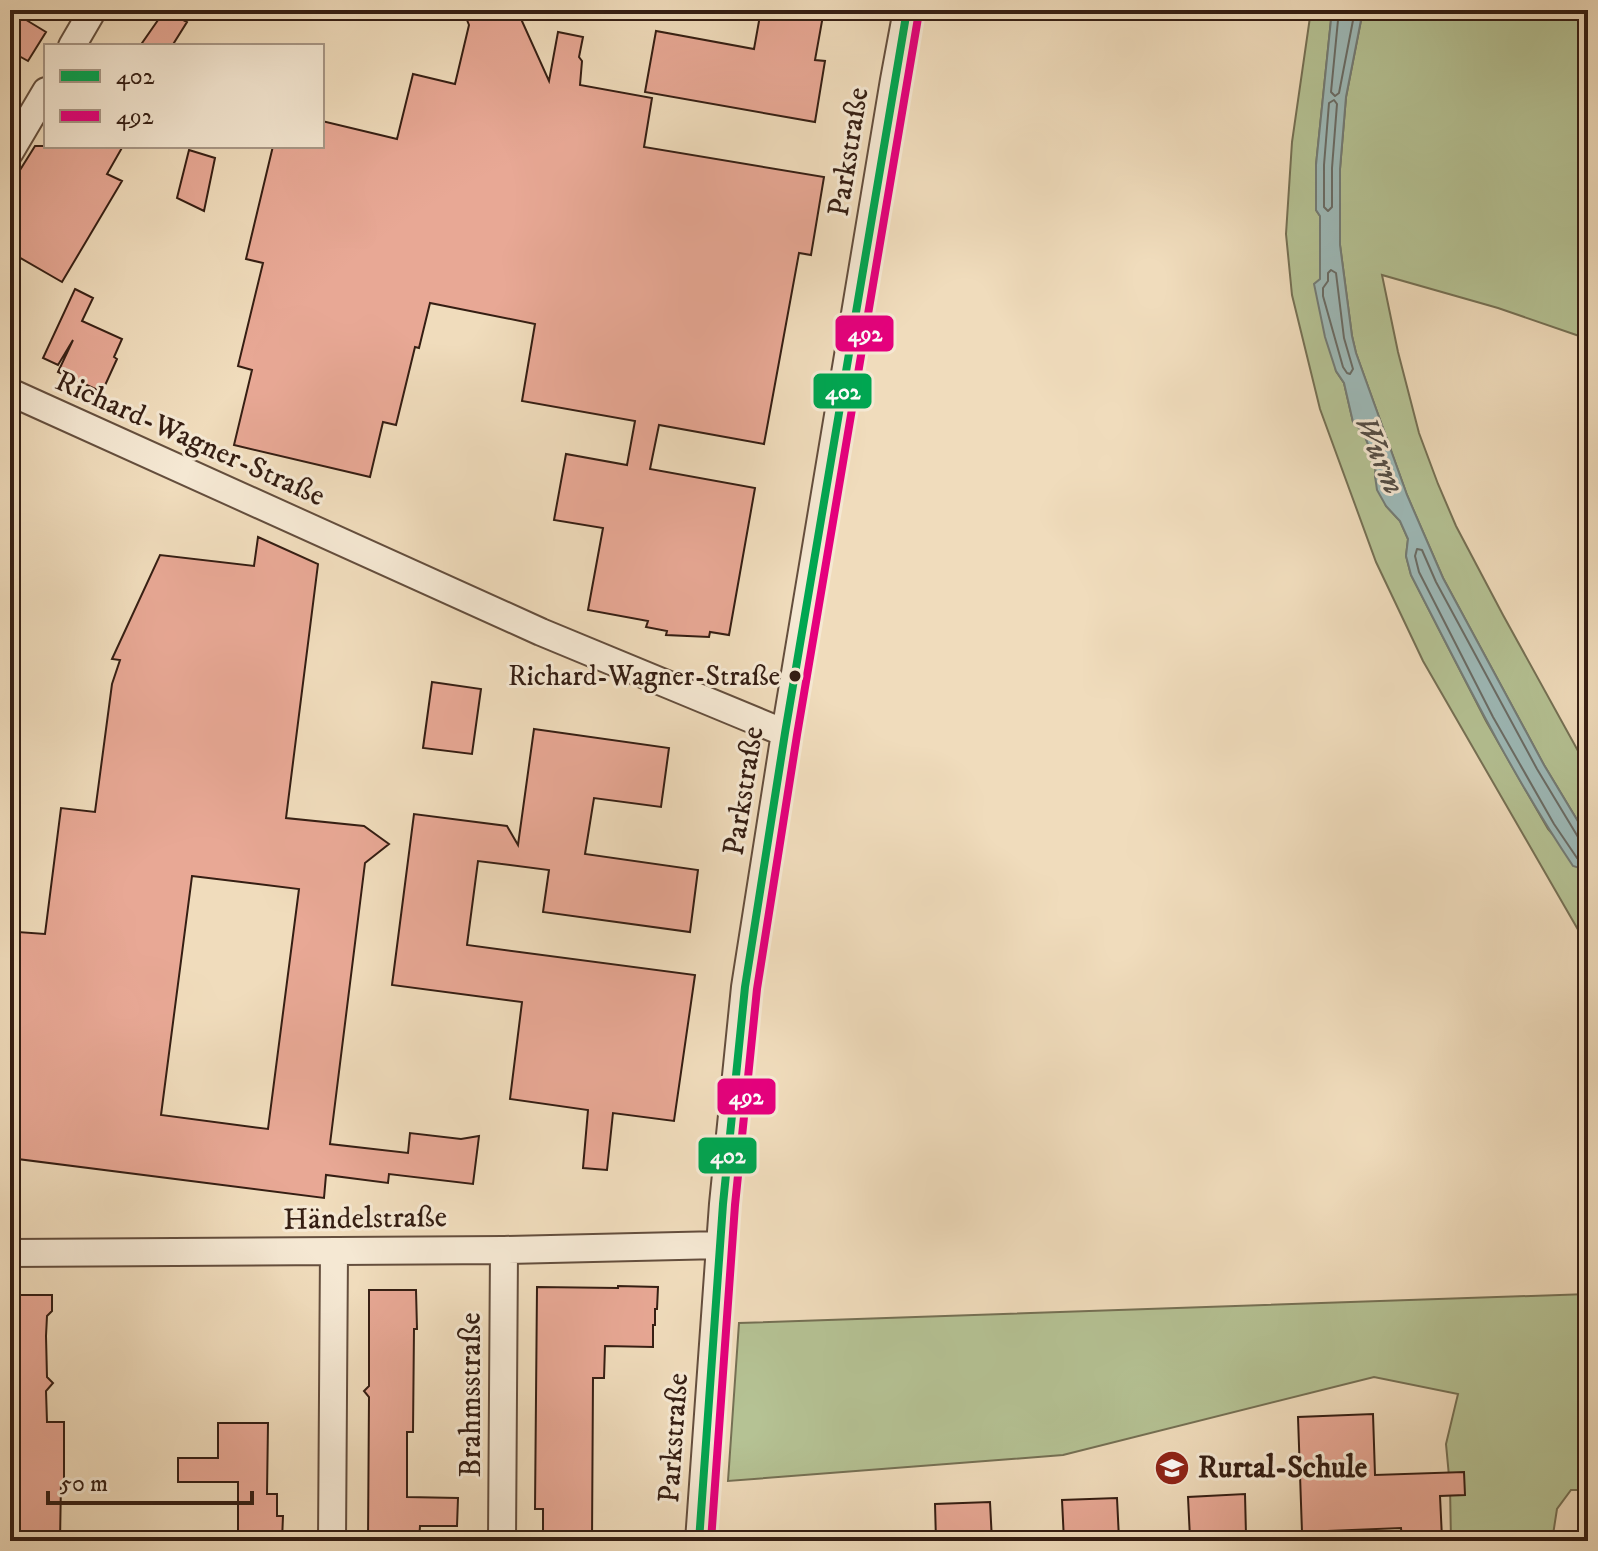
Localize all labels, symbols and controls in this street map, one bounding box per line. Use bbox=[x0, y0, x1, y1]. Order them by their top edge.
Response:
legend bbox=[44, 44, 324, 148]
text: 402 bbox=[116, 62, 155, 92]
street label: Parkstraße bbox=[821, 85, 877, 219]
text: 492 bbox=[116, 102, 154, 132]
line badge: 492 bbox=[834, 314, 895, 353]
text: 492 bbox=[848, 321, 883, 348]
street label: Richard-Wagner-Straße bbox=[49, 363, 331, 515]
line badge: 402 bbox=[812, 372, 873, 410]
text: 402 bbox=[825, 379, 862, 406]
water label: Wurm bbox=[1345, 410, 1413, 500]
place label: Richard-Wagner-Straße bbox=[508, 659, 780, 694]
marker: Richard-Wagner-Straße bbox=[787, 668, 803, 684]
street label: Parkstraße bbox=[716, 724, 772, 858]
line badge: 492 bbox=[716, 1077, 777, 1116]
text: 492 bbox=[729, 1084, 764, 1111]
line badge: 402 bbox=[697, 1136, 758, 1175]
text: 402 bbox=[710, 1143, 747, 1170]
street label: Händelstraße bbox=[283, 1199, 447, 1239]
street label: Brahmsstraße bbox=[453, 1312, 490, 1478]
street label: Parkstraße bbox=[651, 1372, 697, 1504]
school or university icon: Rurtal-Schule bbox=[1153, 1449, 1191, 1487]
place label: Rurtal-Schule bbox=[1198, 1450, 1368, 1487]
scale bar bbox=[48, 1455, 252, 1505]
text: 50 m bbox=[60, 1469, 108, 1499]

